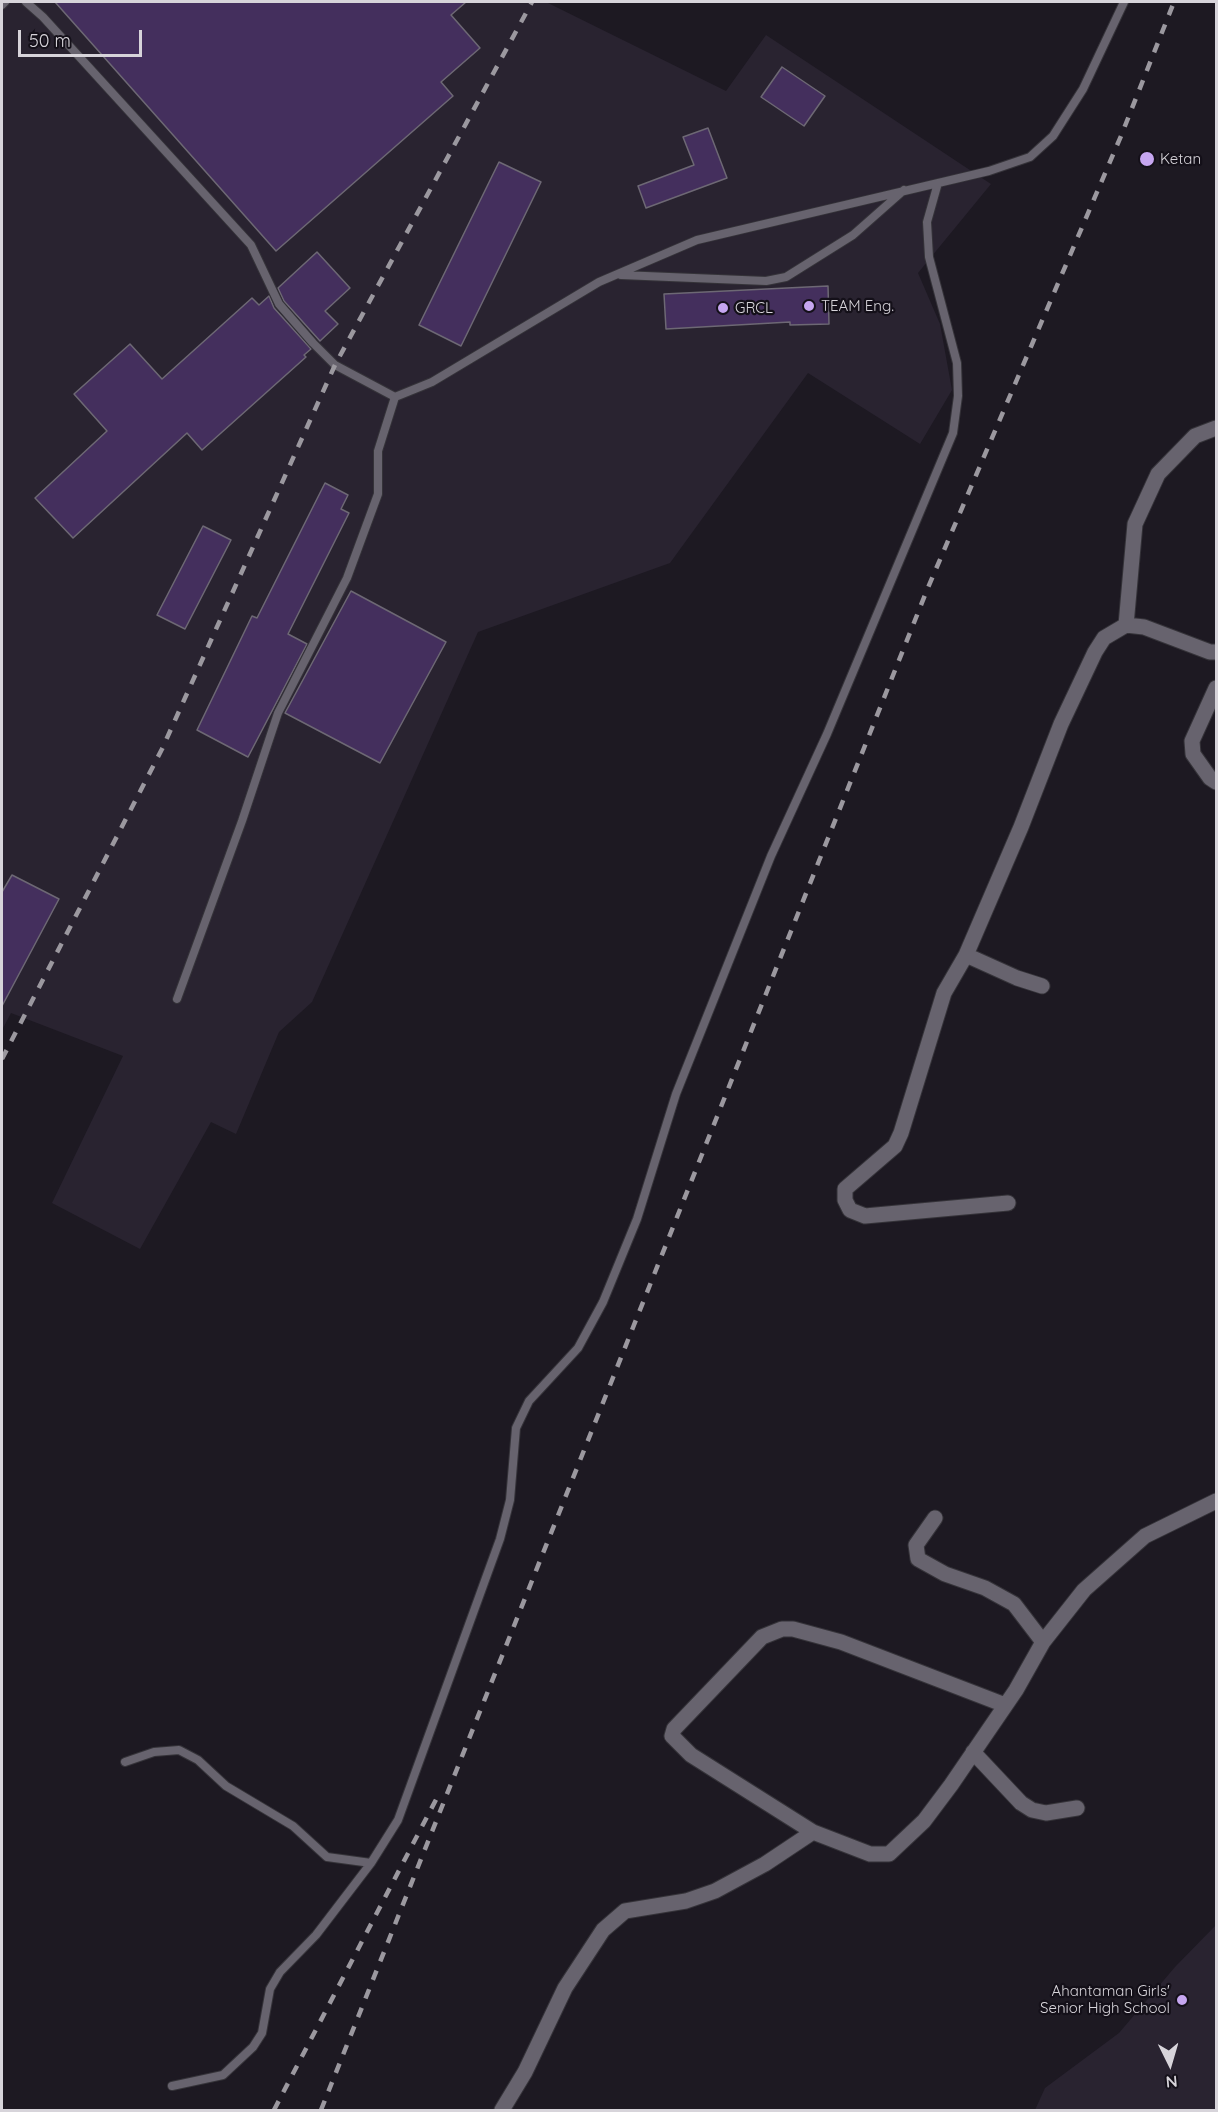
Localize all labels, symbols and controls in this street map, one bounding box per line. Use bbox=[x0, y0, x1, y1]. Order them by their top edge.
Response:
scale bar bbox=[21, 18, 146, 56]
text: 50 m bbox=[29, 29, 71, 52]
marker: Ketan bbox=[1138, 150, 1156, 168]
place label: Ketan bbox=[1160, 150, 1201, 168]
place label: TEAM Eng. bbox=[821, 297, 894, 315]
place label: GRCL bbox=[735, 299, 773, 317]
marker: TEAM Eng. bbox=[802, 299, 816, 313]
marker: GRCL bbox=[716, 301, 730, 315]
place label: Ahantaman Girls' Senior High School bbox=[1040, 1982, 1170, 2017]
marker: Ahantaman Girls' Senior High School bbox=[1175, 1993, 1189, 2007]
north arrow bbox=[1140, 2034, 1200, 2094]
text: N bbox=[1165, 2071, 1178, 2092]

